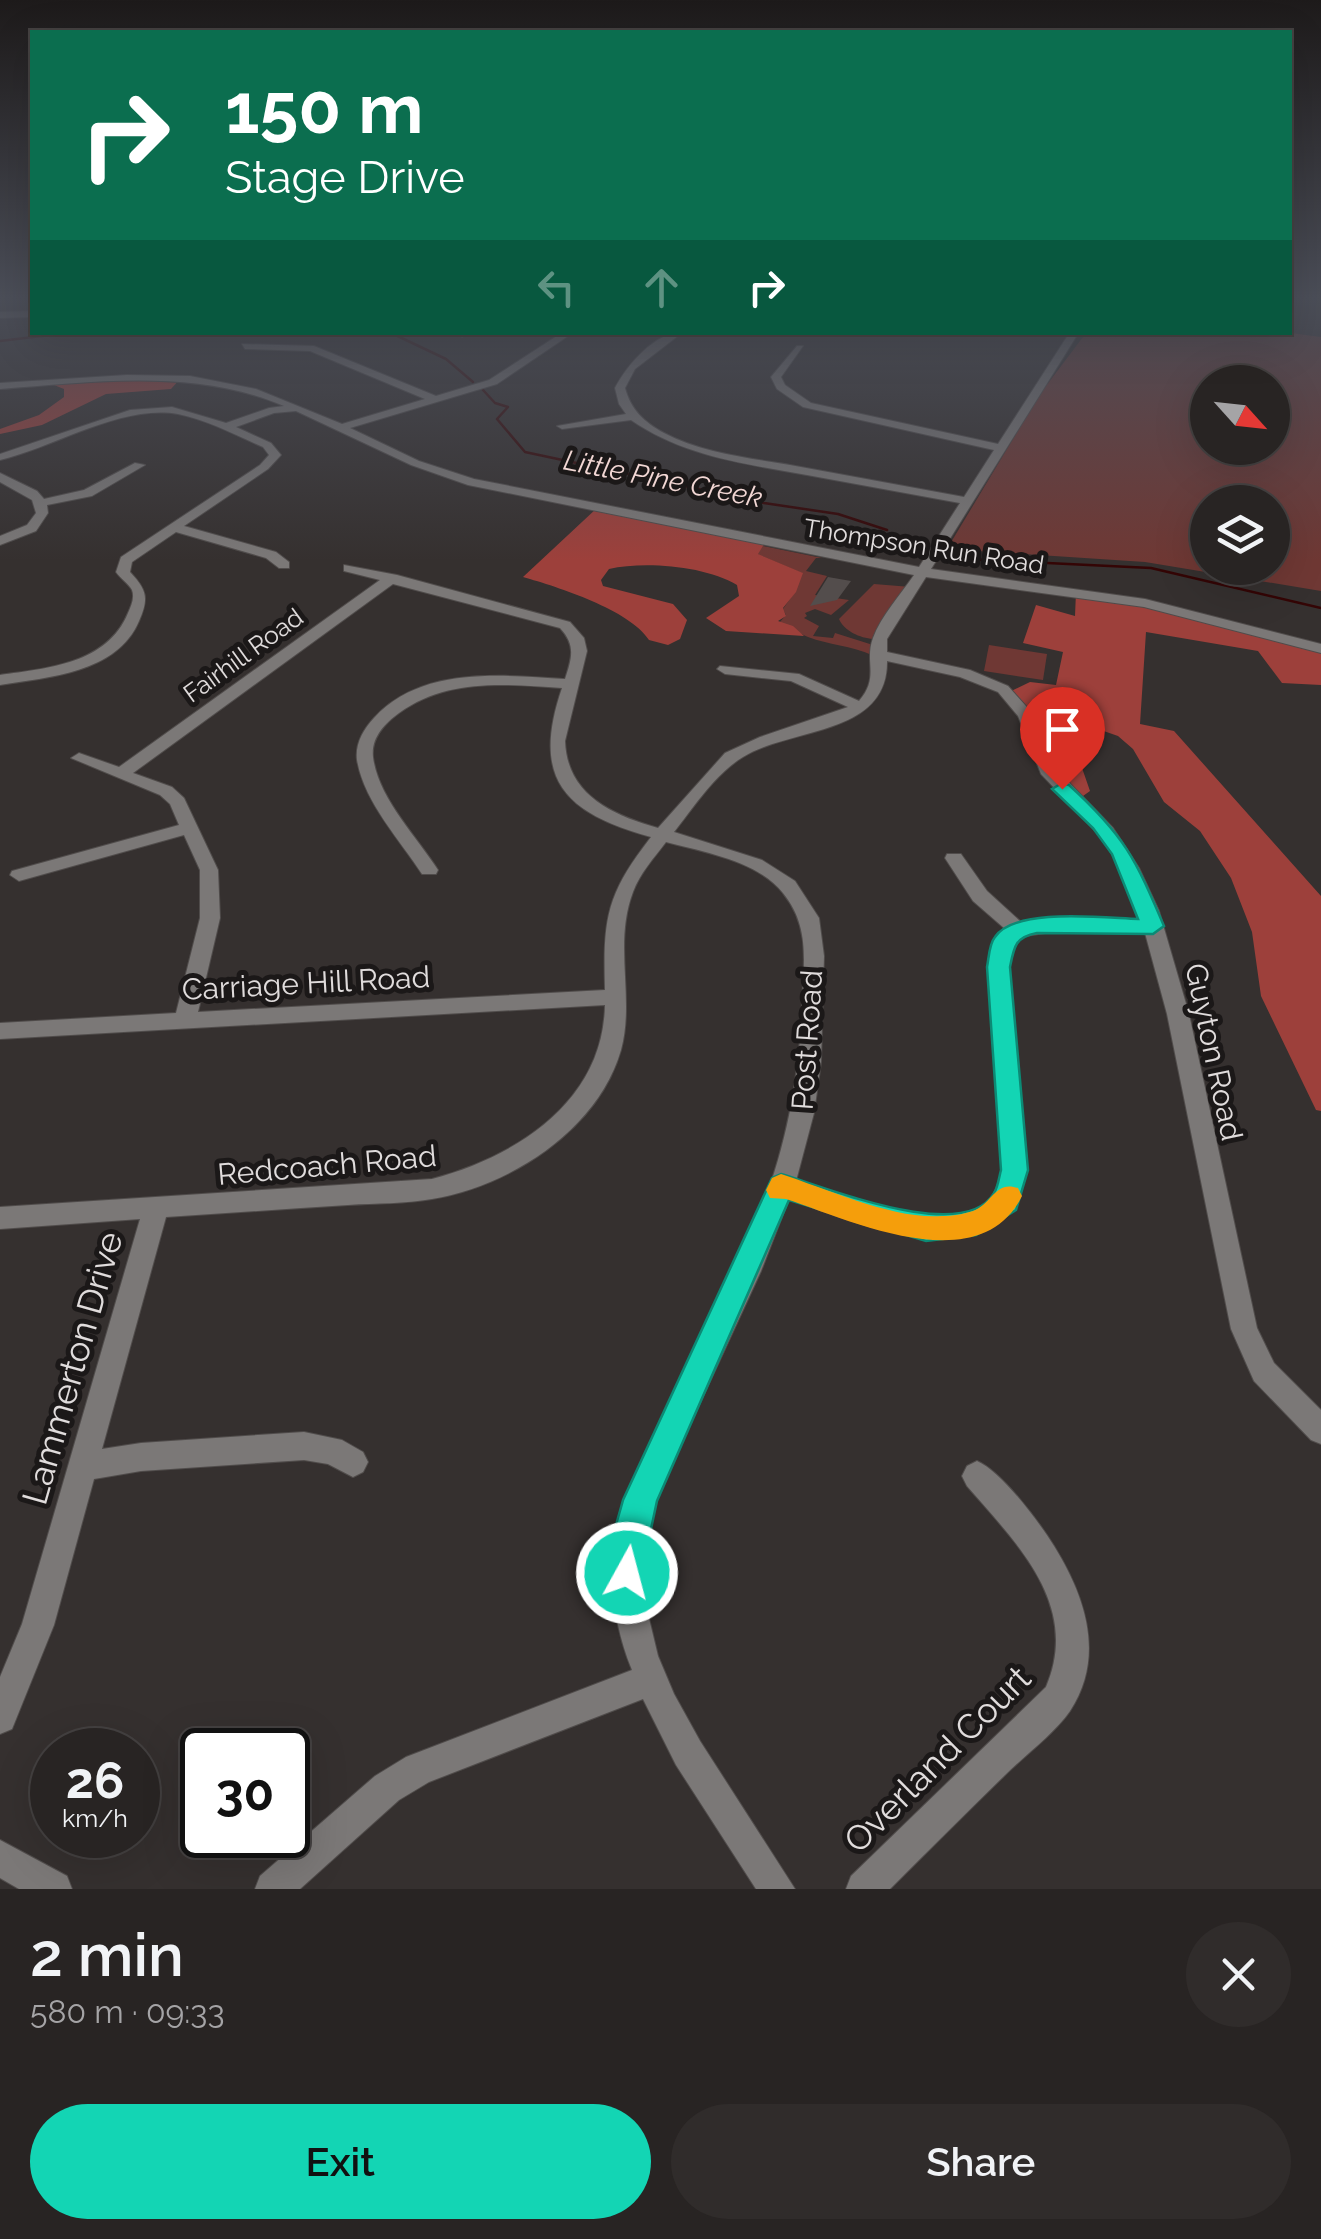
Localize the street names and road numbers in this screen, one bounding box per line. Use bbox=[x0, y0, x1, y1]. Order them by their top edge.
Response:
street label: Thompson Run Road bbox=[802, 512, 1046, 580]
street label: Fairhill Road bbox=[177, 602, 309, 708]
street label: Carriage Hill Road bbox=[181, 959, 431, 1007]
street label: Guyton Road bbox=[1178, 960, 1250, 1144]
street label: Post Road bbox=[785, 969, 829, 1111]
street label: Redcoach Road bbox=[216, 1138, 438, 1192]
street label: Lammerton Drive bbox=[13, 1227, 131, 1509]
street label: Overland Court bbox=[835, 1657, 1039, 1861]

